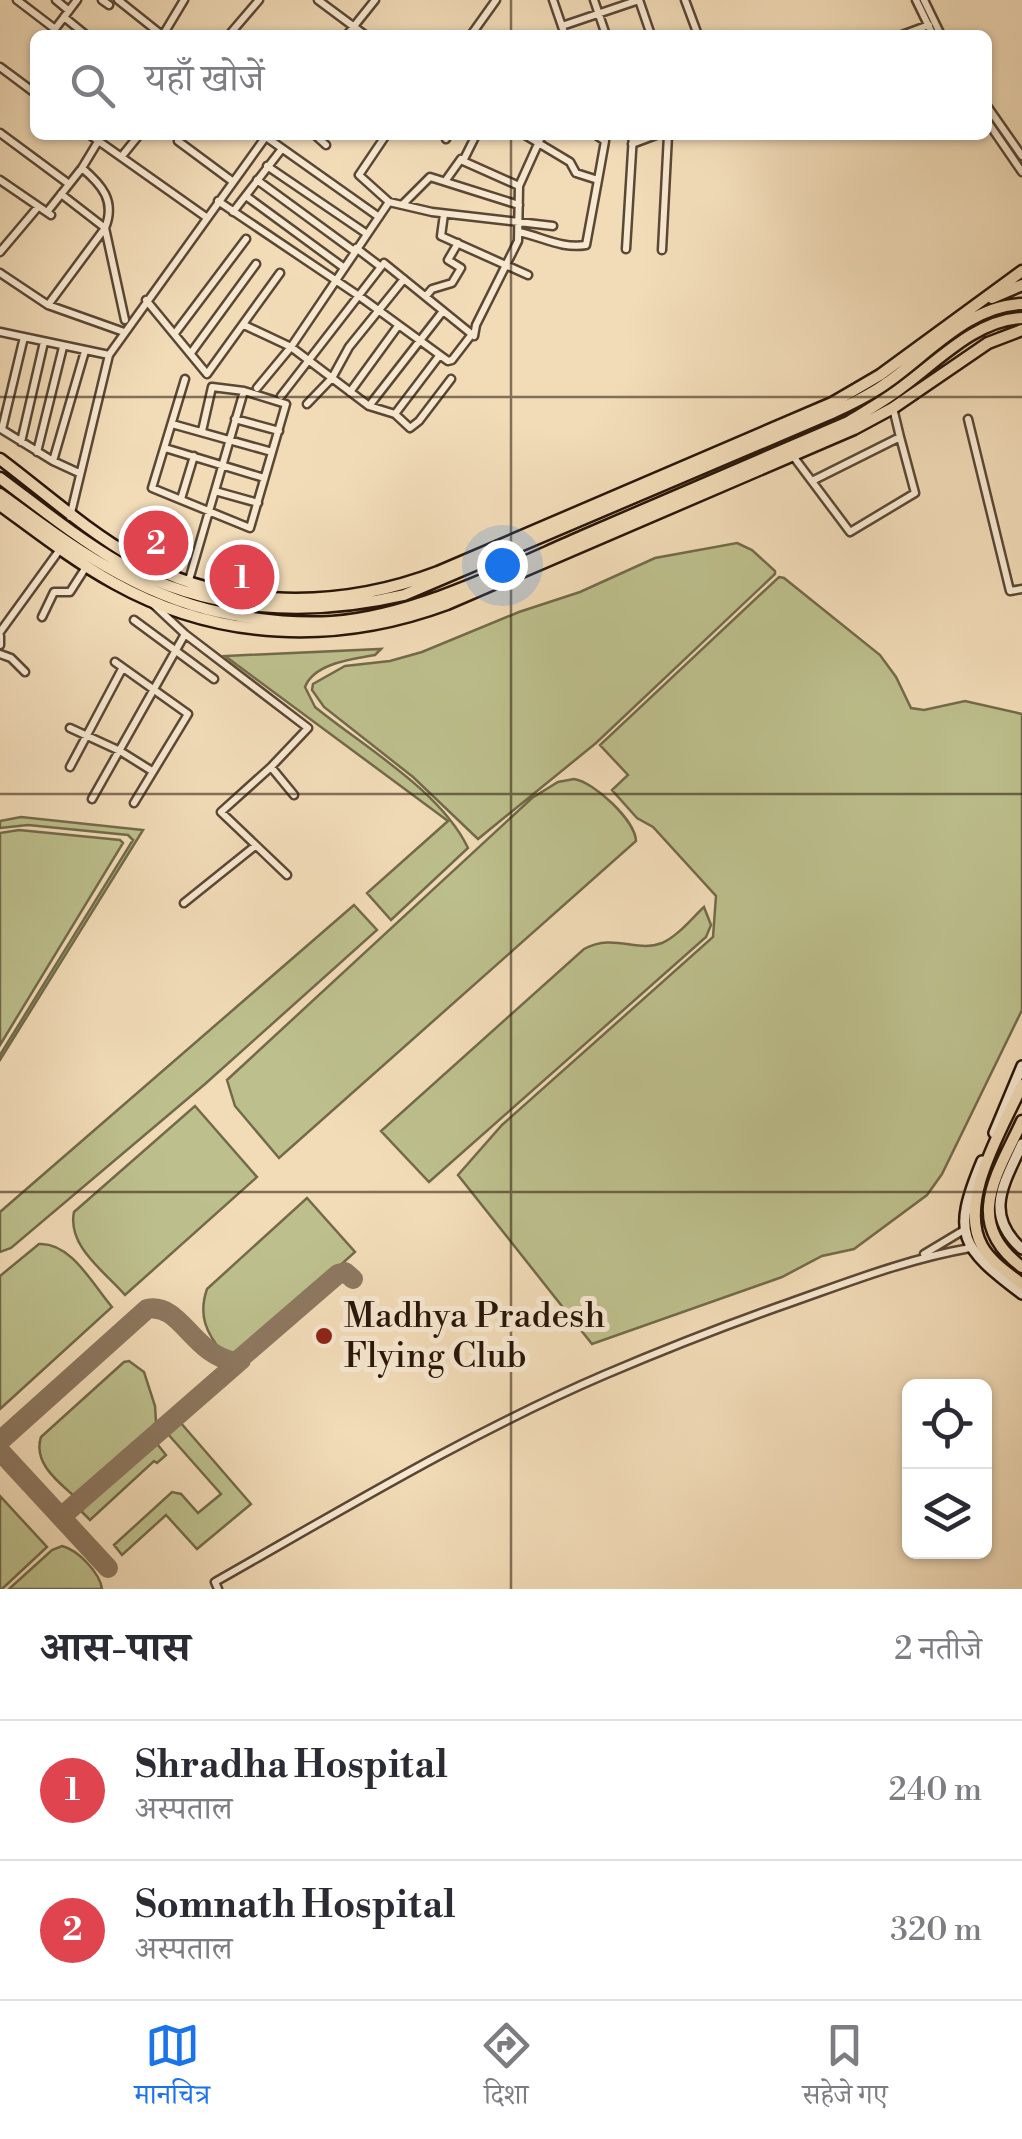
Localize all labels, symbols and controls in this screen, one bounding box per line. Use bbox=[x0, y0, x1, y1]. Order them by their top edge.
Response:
search box bbox=[30, 30, 992, 140]
text: यहाँ खोजें bbox=[145, 56, 264, 103]
icon: search bbox=[65, 58, 120, 113]
pin: 2 bbox=[124, 506, 188, 580]
pin: 1 bbox=[210, 540, 274, 614]
your location bbox=[477, 540, 528, 591]
place label: Madhya Pradesh Flying Club bbox=[344, 1295, 605, 1378]
marker: Madhya Pradesh Flying Club bbox=[313, 1325, 335, 1347]
map controls bbox=[902, 1379, 992, 1559]
button: locate bbox=[902, 1379, 992, 1469]
button: layers bbox=[902, 1469, 992, 1559]
text: आस-पास bbox=[40, 1622, 190, 1675]
text: 2 नतीजे bbox=[894, 1629, 982, 1669]
text: Shradha Hospital bbox=[135, 1742, 448, 1789]
text: 1 bbox=[65, 1770, 80, 1810]
text: 240 m bbox=[889, 1770, 982, 1810]
text: अस्पताल bbox=[135, 1789, 232, 1829]
text: Somnath Hospital bbox=[135, 1882, 456, 1929]
text: 2 bbox=[62, 1910, 83, 1950]
text: 320 m bbox=[890, 1910, 982, 1950]
text: अस्पताल bbox=[135, 1929, 232, 1969]
tab: मानचित्र bbox=[134, 2018, 210, 2122]
tab: दिशा bbox=[479, 2018, 534, 2122]
tab: सहेजे गए bbox=[802, 2018, 888, 2122]

